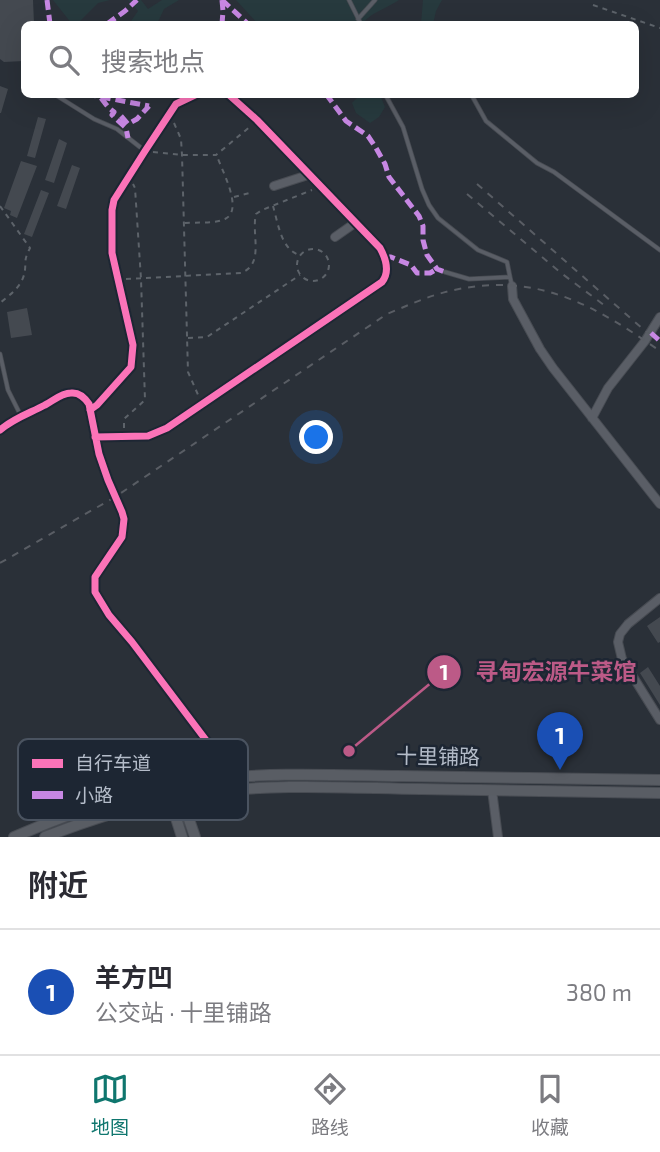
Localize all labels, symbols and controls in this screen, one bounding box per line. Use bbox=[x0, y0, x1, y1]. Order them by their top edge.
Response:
search box bbox=[21, 21, 639, 98]
icon: search bbox=[45, 41, 83, 79]
text: 搜索地点 bbox=[101, 45, 205, 76]
your location bbox=[299, 420, 333, 454]
callout: 寻甸宏源牛菜馆 bbox=[427, 650, 651, 694]
text: 寻甸宏源牛菜馆 bbox=[476, 657, 637, 685]
text: 1 bbox=[439, 659, 449, 684]
pin: 1 bbox=[537, 712, 583, 770]
legend bbox=[18, 739, 248, 820]
street label: 十里铺路 bbox=[396, 742, 480, 769]
text: 自行车道 bbox=[75, 751, 151, 774]
text: 小路 bbox=[75, 783, 113, 806]
text: 附近 bbox=[28, 866, 88, 902]
text: 羊方凹 bbox=[95, 961, 173, 992]
text: 1 bbox=[46, 978, 56, 1006]
text: 380 m bbox=[566, 978, 632, 1006]
text: 公交站 · 十里铺路 bbox=[95, 998, 272, 1026]
tab: 地图 bbox=[91, 1070, 129, 1139]
tab: 路线 bbox=[311, 1070, 349, 1139]
tab: 收藏 bbox=[531, 1070, 569, 1139]

